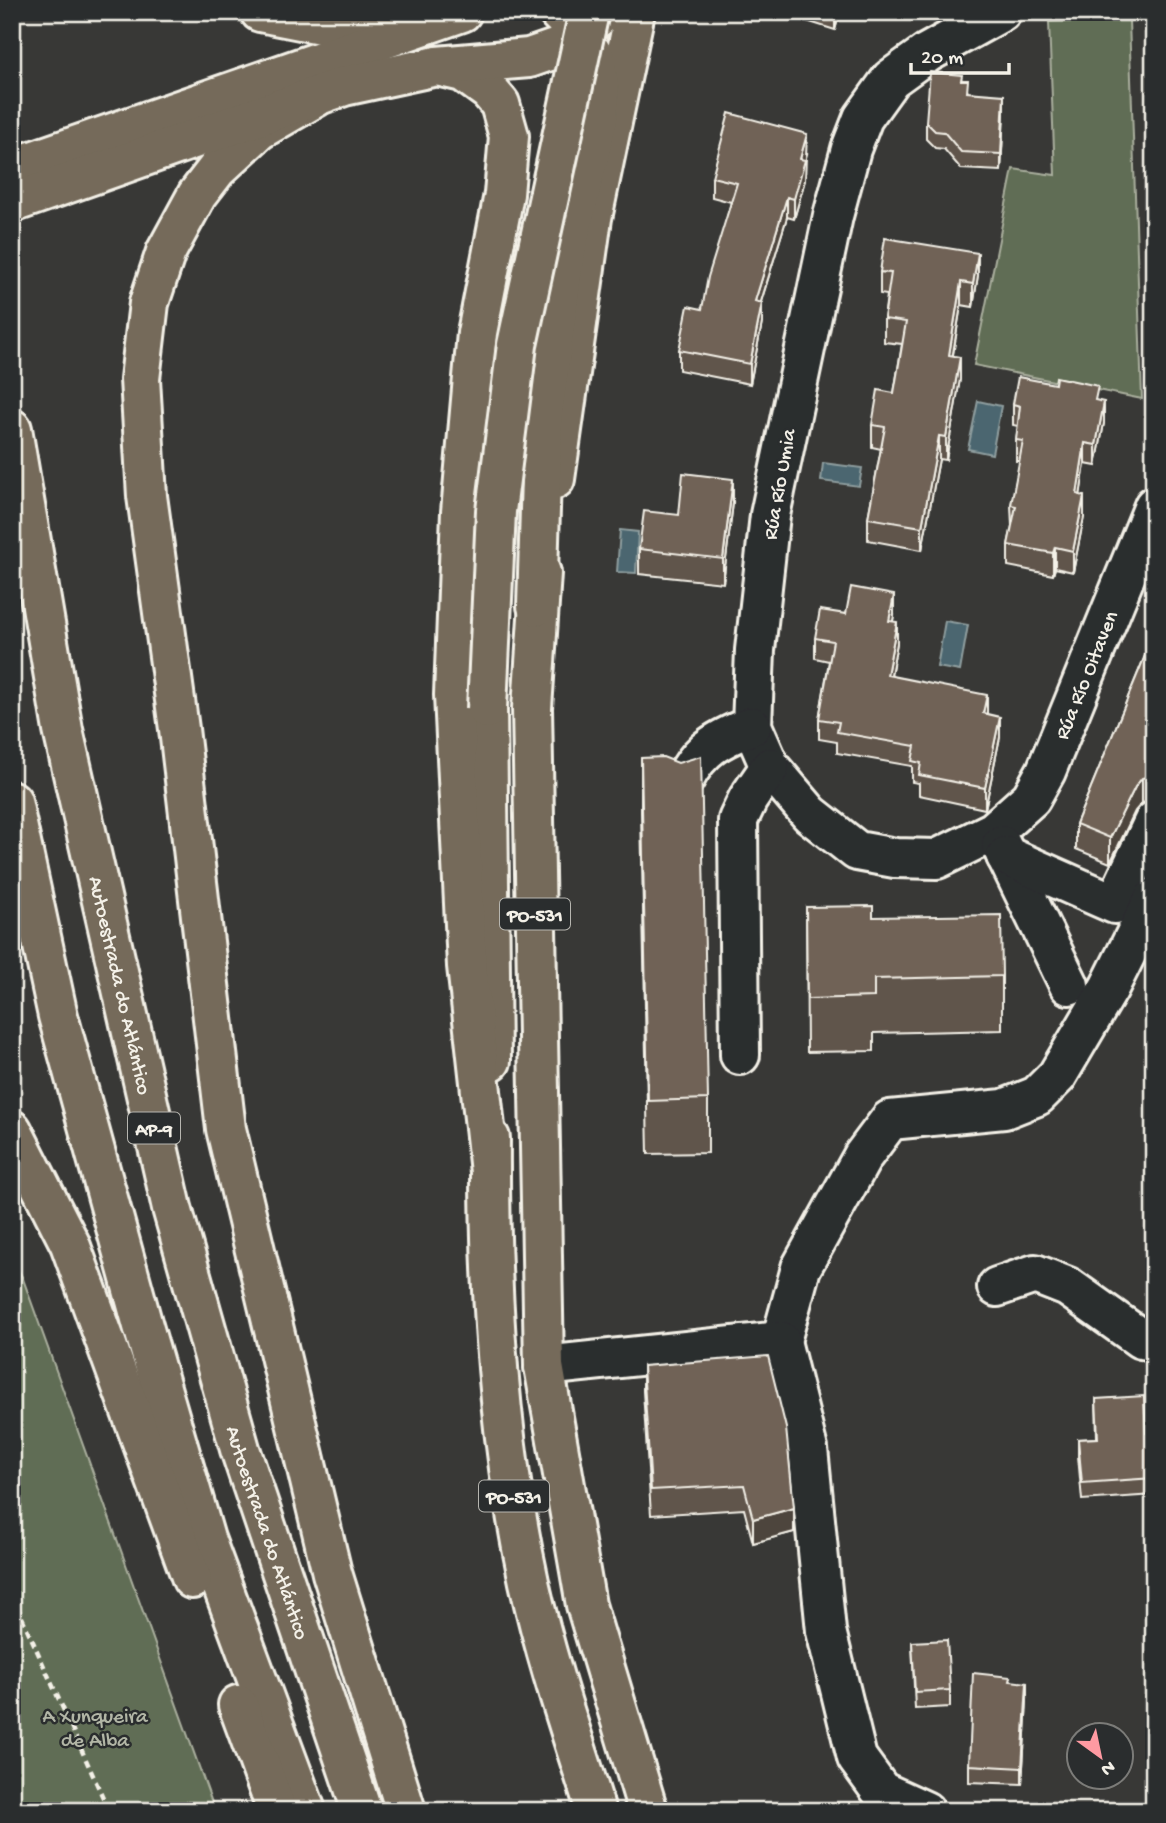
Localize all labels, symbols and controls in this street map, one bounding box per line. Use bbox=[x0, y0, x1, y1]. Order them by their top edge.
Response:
scale bar bbox=[911, 32, 1009, 76]
text: 20 m bbox=[921, 47, 963, 72]
street label: Rúa Río Umia bbox=[759, 426, 804, 542]
street label: Rúa Río Oitaven bbox=[1051, 608, 1126, 744]
street label: Autoestrada do Atlántico bbox=[81, 874, 155, 1098]
road number: PO-531 bbox=[500, 898, 570, 930]
road number: AP-9 bbox=[128, 1112, 180, 1144]
street label: Autoestrada do Atlántico bbox=[218, 1424, 312, 1644]
road number: PO-531 bbox=[479, 1480, 549, 1512]
park label: A Xunqueira de Alba bbox=[42, 1706, 149, 1755]
north arrow bbox=[1064, 1722, 1134, 1792]
text: N bbox=[1096, 1754, 1119, 1780]

